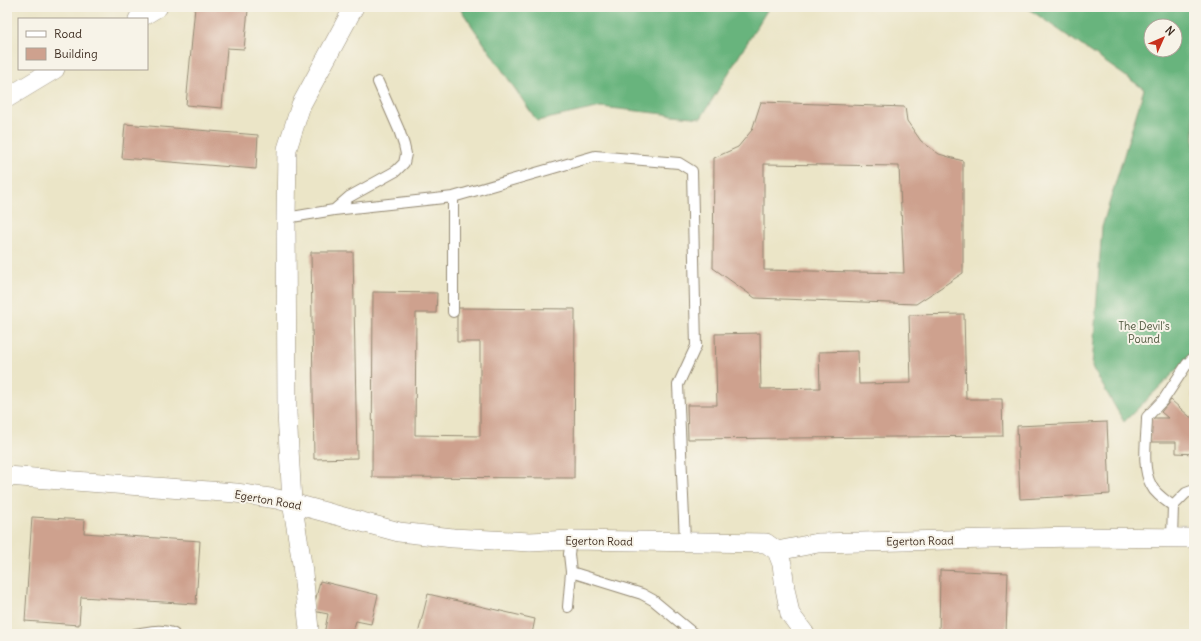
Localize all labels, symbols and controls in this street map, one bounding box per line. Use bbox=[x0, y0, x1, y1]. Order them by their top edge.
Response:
legend bbox=[18, 18, 148, 70]
north arrow bbox=[1143, 18, 1183, 58]
text: N bbox=[1162, 23, 1178, 39]
text: Road bbox=[54, 26, 82, 41]
text: Building bbox=[54, 46, 98, 61]
park label: The Devil's Pound bbox=[1118, 319, 1170, 346]
street label: Egerton Road bbox=[234, 487, 303, 513]
street label: Egerton Road bbox=[565, 533, 633, 549]
street label: Egerton Road bbox=[886, 533, 954, 549]

